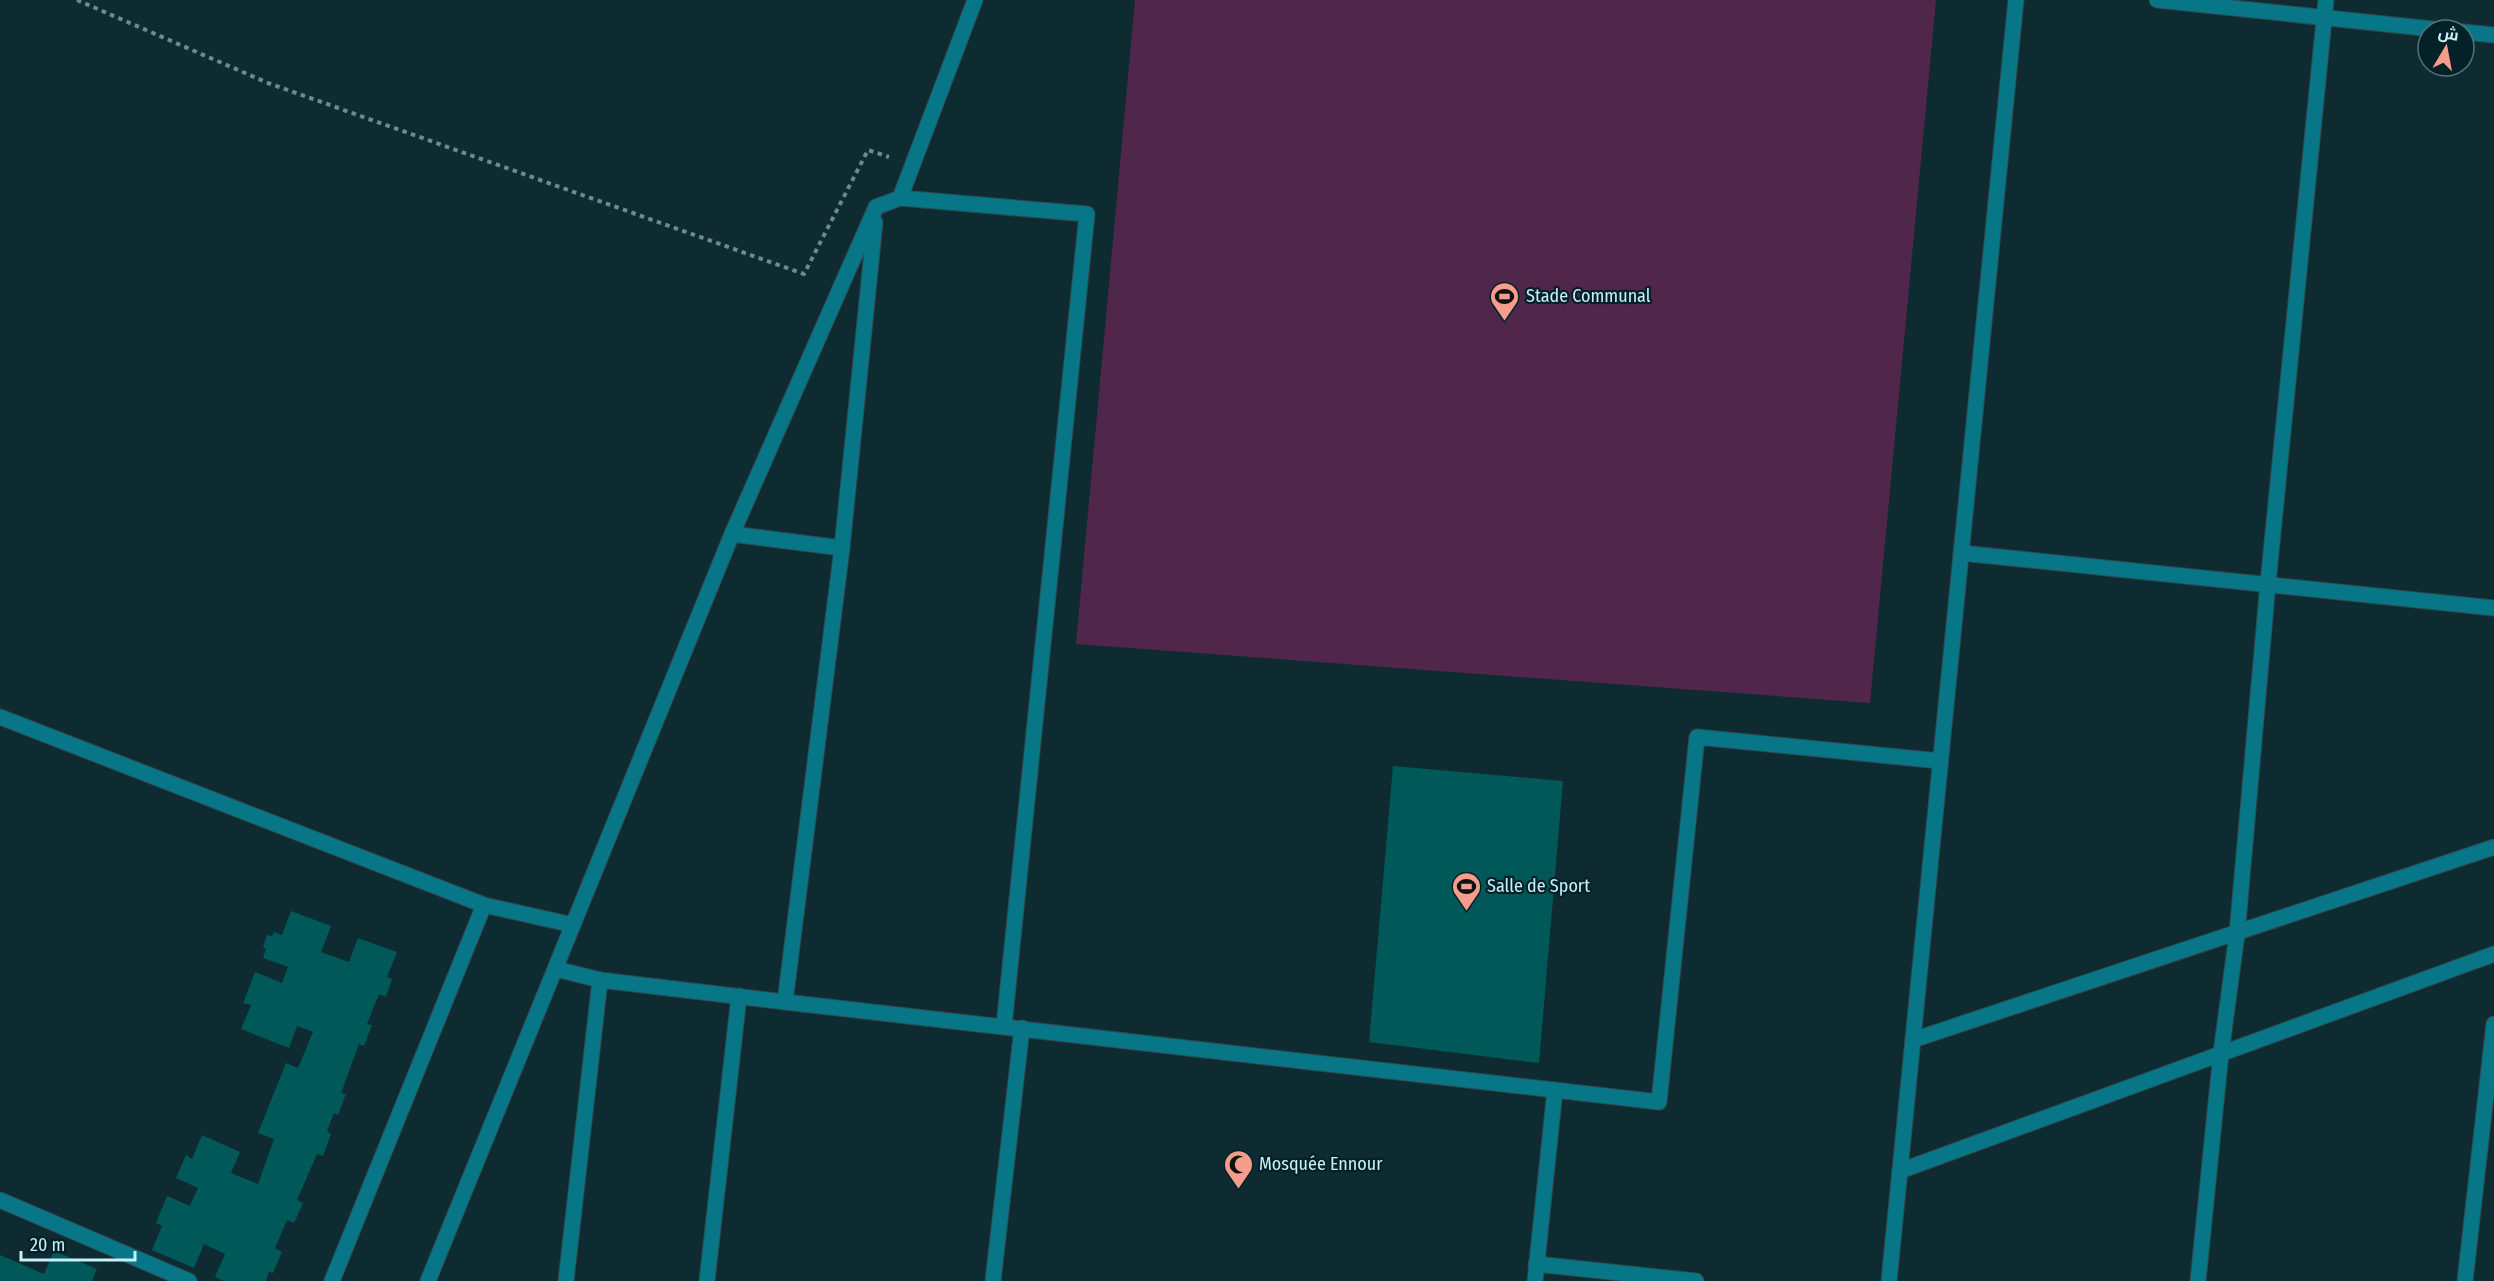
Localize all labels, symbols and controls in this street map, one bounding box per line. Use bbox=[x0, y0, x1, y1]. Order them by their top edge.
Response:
north arrow bbox=[2416, 18, 2476, 78]
text: ش bbox=[2437, 23, 2460, 45]
sports icon: Stade Communal bbox=[1489, 280, 1521, 322]
place label: Stade Communal bbox=[1526, 285, 1651, 307]
sports icon: Salle de Sport bbox=[1450, 870, 1482, 912]
place label: Salle de Sport bbox=[1487, 875, 1590, 897]
mosque icon: Mosquée Ennour bbox=[1222, 1148, 1254, 1190]
place label: Mosquée Ennour bbox=[1259, 1153, 1383, 1175]
scale bar bbox=[21, 1224, 135, 1262]
text: 20 m bbox=[30, 1234, 65, 1256]

